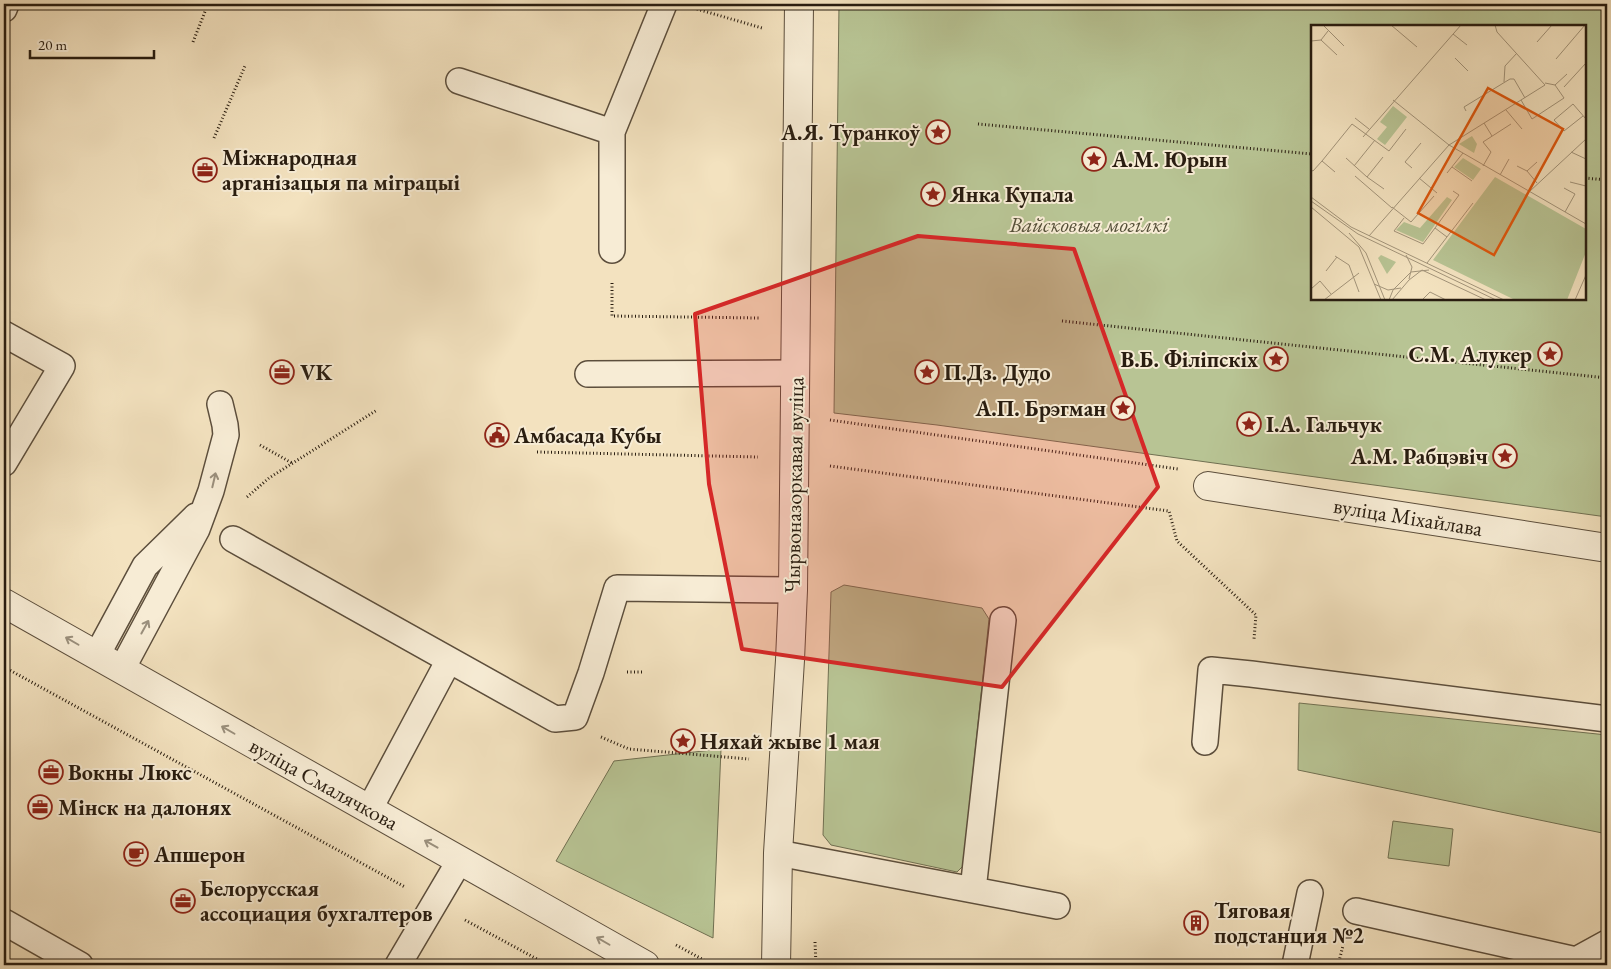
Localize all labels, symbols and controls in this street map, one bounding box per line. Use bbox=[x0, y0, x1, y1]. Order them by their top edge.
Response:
inset map bbox=[1311, 25, 1586, 300]
scale bar bbox=[30, 28, 154, 60]
text: 20 m bbox=[38, 35, 67, 54]
place label: А.Я. Туранкоў bbox=[780, 118, 920, 147]
place icon: А.Я. Туранкоў bbox=[925, 119, 951, 145]
place label: Міжнародная арганізацыя па міграцыі bbox=[222, 143, 461, 197]
place label: А.М. Юрын bbox=[1111, 145, 1228, 174]
place icon: А.М. Юрын bbox=[1081, 146, 1107, 172]
office icon: Міжнародная арганізацыя па міграцыі bbox=[192, 157, 218, 183]
place label: Янка Купала bbox=[949, 180, 1074, 209]
place icon: Янка Купала bbox=[920, 181, 946, 207]
park label: Вайсковыя могілкі bbox=[1008, 210, 1170, 239]
place label: С.М. Алукер bbox=[1408, 340, 1532, 369]
place icon: С.М. Алукер bbox=[1537, 341, 1563, 367]
place label: В.Б. Філіпскіх bbox=[1120, 345, 1258, 374]
place icon: В.Б. Філіпскіх bbox=[1263, 346, 1289, 372]
place label: VK bbox=[300, 358, 333, 387]
place label: П.Дз. Дудо bbox=[944, 358, 1051, 387]
office icon: VK bbox=[269, 359, 295, 385]
place icon: П.Дз. Дудо bbox=[914, 359, 940, 385]
street label: Чырвоназоркавая вуліца bbox=[778, 376, 810, 593]
place label: А.П. Брэгман bbox=[975, 394, 1106, 423]
place icon: А.П. Брэгман bbox=[1110, 395, 1136, 421]
place label: І.А. Гальчук bbox=[1266, 410, 1383, 439]
place icon: І.А. Гальчук bbox=[1236, 411, 1262, 437]
place label: Амбасада Кубы bbox=[513, 421, 662, 450]
public building icon: Амбасада Кубы bbox=[484, 422, 510, 448]
place label: А.М. Рабцэвіч bbox=[1350, 442, 1488, 471]
place icon: А.М. Рабцэвіч bbox=[1492, 443, 1518, 469]
one-way arrow bbox=[210, 472, 219, 488]
street label: вуліца Міхайлава bbox=[1331, 491, 1485, 543]
one-way arrow bbox=[140, 619, 150, 634]
one-way arrow bbox=[64, 636, 79, 646]
one-way arrow bbox=[222, 724, 236, 734]
place label: Няхай жыве 1 мая bbox=[700, 727, 880, 756]
place icon: Няхай жыве 1 мая bbox=[670, 728, 696, 754]
street label: вуліца Смалячкова bbox=[244, 731, 404, 837]
place label: Вокны Люкс bbox=[68, 758, 192, 787]
office icon: Вокны Люкс bbox=[38, 759, 64, 785]
place label: Мінск на далонях bbox=[58, 793, 231, 822]
office icon: Мінск на далонях bbox=[27, 794, 53, 820]
one-way arrow bbox=[424, 839, 439, 848]
place label: Апшерон bbox=[153, 840, 245, 869]
cafe icon: Апшерон bbox=[123, 841, 149, 867]
place label: Белорусская ассоциация бухгалтеров bbox=[200, 874, 433, 928]
office icon: Белорусская ассоциация бухгалтеров bbox=[170, 888, 196, 914]
place label: Тяговая подстанция №2 bbox=[1214, 896, 1364, 950]
building icon: Тяговая подстанция №2 bbox=[1183, 910, 1209, 936]
one-way arrow bbox=[596, 936, 611, 945]

